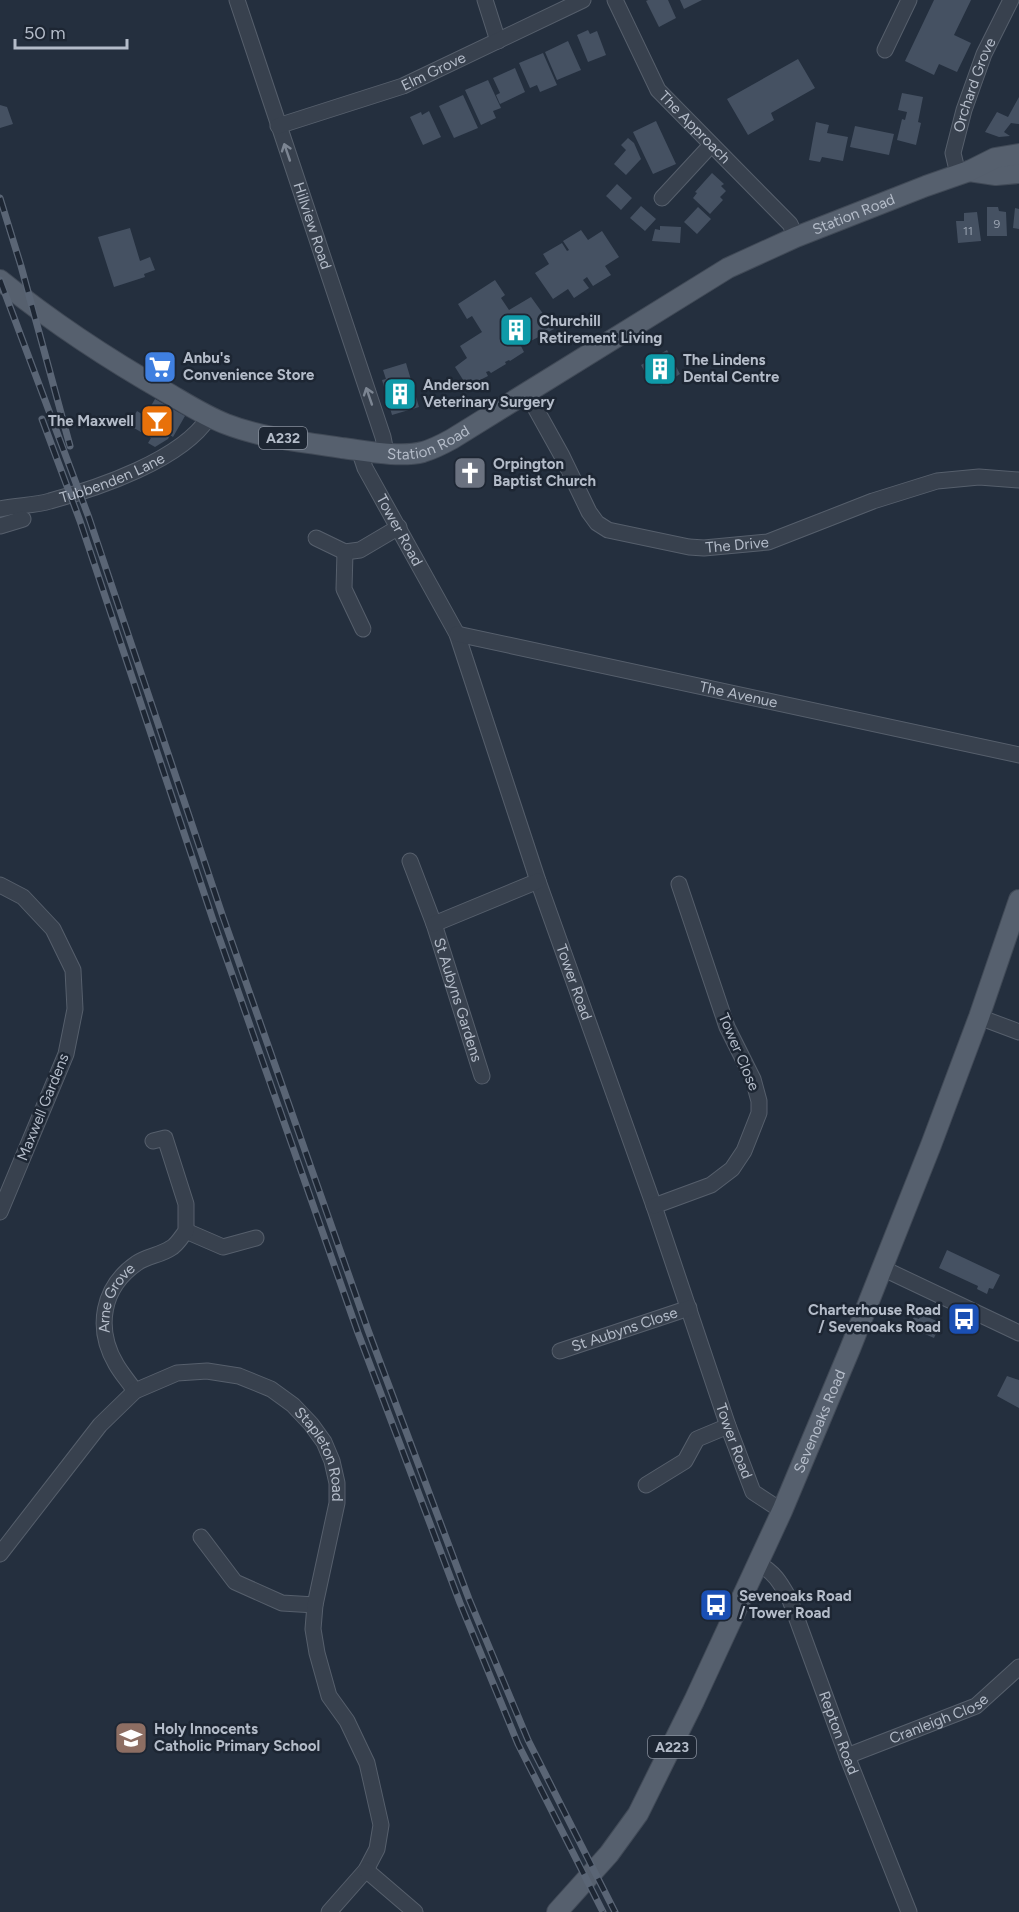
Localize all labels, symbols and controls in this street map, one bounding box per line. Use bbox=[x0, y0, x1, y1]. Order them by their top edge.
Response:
scale bar bbox=[15, 12, 128, 50]
text: 50 m bbox=[24, 22, 66, 44]
street label: Orchard Grove bbox=[950, 35, 1000, 134]
street label: Elm Grove bbox=[398, 48, 469, 95]
street label: The Approach bbox=[655, 87, 734, 167]
one-way arrow bbox=[281, 143, 292, 162]
street label: Hillview Road bbox=[290, 180, 335, 272]
street label: Station Road bbox=[810, 190, 897, 239]
house number: 9 bbox=[994, 217, 1001, 231]
house number: 11 bbox=[963, 224, 973, 238]
building icon: Churchill Retirement Living bbox=[498, 312, 534, 348]
place label: Churchill Retirement Living bbox=[539, 312, 662, 347]
supermarket icon: Anbu's Convenience Store bbox=[142, 349, 178, 385]
place label: Anbu's Convenience Store bbox=[183, 349, 315, 384]
building icon: The Lindens Dental Centre bbox=[642, 351, 678, 387]
place label: The Lindens Dental Centre bbox=[683, 351, 780, 386]
building icon: Anderson Veterinary Surgery bbox=[382, 376, 418, 412]
place label: Anderson Veterinary Surgery bbox=[423, 376, 555, 411]
one-way arrow bbox=[363, 387, 374, 406]
bar icon: The Maxwell bbox=[139, 403, 175, 439]
place label: The Maxwell bbox=[48, 412, 134, 430]
street label: Station Road bbox=[387, 421, 473, 463]
road number: A232 bbox=[259, 427, 307, 449]
street label: Tubbenden Lane bbox=[58, 449, 168, 507]
church icon: Orpington Baptist Church bbox=[452, 455, 488, 491]
place label: Orpington Baptist Church bbox=[493, 455, 596, 490]
street label: Tower Road bbox=[372, 491, 426, 569]
street label: The Drive bbox=[705, 533, 770, 557]
street label: The Avenue bbox=[698, 677, 779, 712]
street label: St Aubyns Gardens bbox=[430, 936, 486, 1064]
street label: Tower Road bbox=[552, 942, 596, 1022]
street label: Tower Close bbox=[715, 1011, 763, 1093]
street label: Maxwell Gardens bbox=[13, 1051, 73, 1163]
street label: Arne Grove bbox=[95, 1259, 139, 1334]
place label: Charterhouse Road / Sevenoaks Road bbox=[808, 1301, 941, 1336]
bus stop icon: Charterhouse Road / Sevenoaks Road bbox=[946, 1301, 982, 1337]
street label: St Aubyns Close bbox=[569, 1303, 680, 1356]
street label: Sevenoaks Road bbox=[790, 1367, 849, 1476]
street label: Tower Road bbox=[712, 1401, 756, 1481]
street label: Stapleton Road bbox=[291, 1403, 346, 1501]
bus stop icon: Sevenoaks Road / Tower Road bbox=[698, 1587, 734, 1623]
place label: Sevenoaks Road / Tower Road bbox=[739, 1587, 852, 1622]
street label: Repton Road bbox=[815, 1689, 862, 1777]
street label: Cranleigh Close bbox=[887, 1690, 992, 1748]
school or university icon: Holy Innocents Catholic Primary School bbox=[113, 1720, 149, 1756]
place label: Holy Innocents Catholic Primary School bbox=[154, 1720, 320, 1755]
road number: A223 bbox=[648, 1736, 696, 1758]

